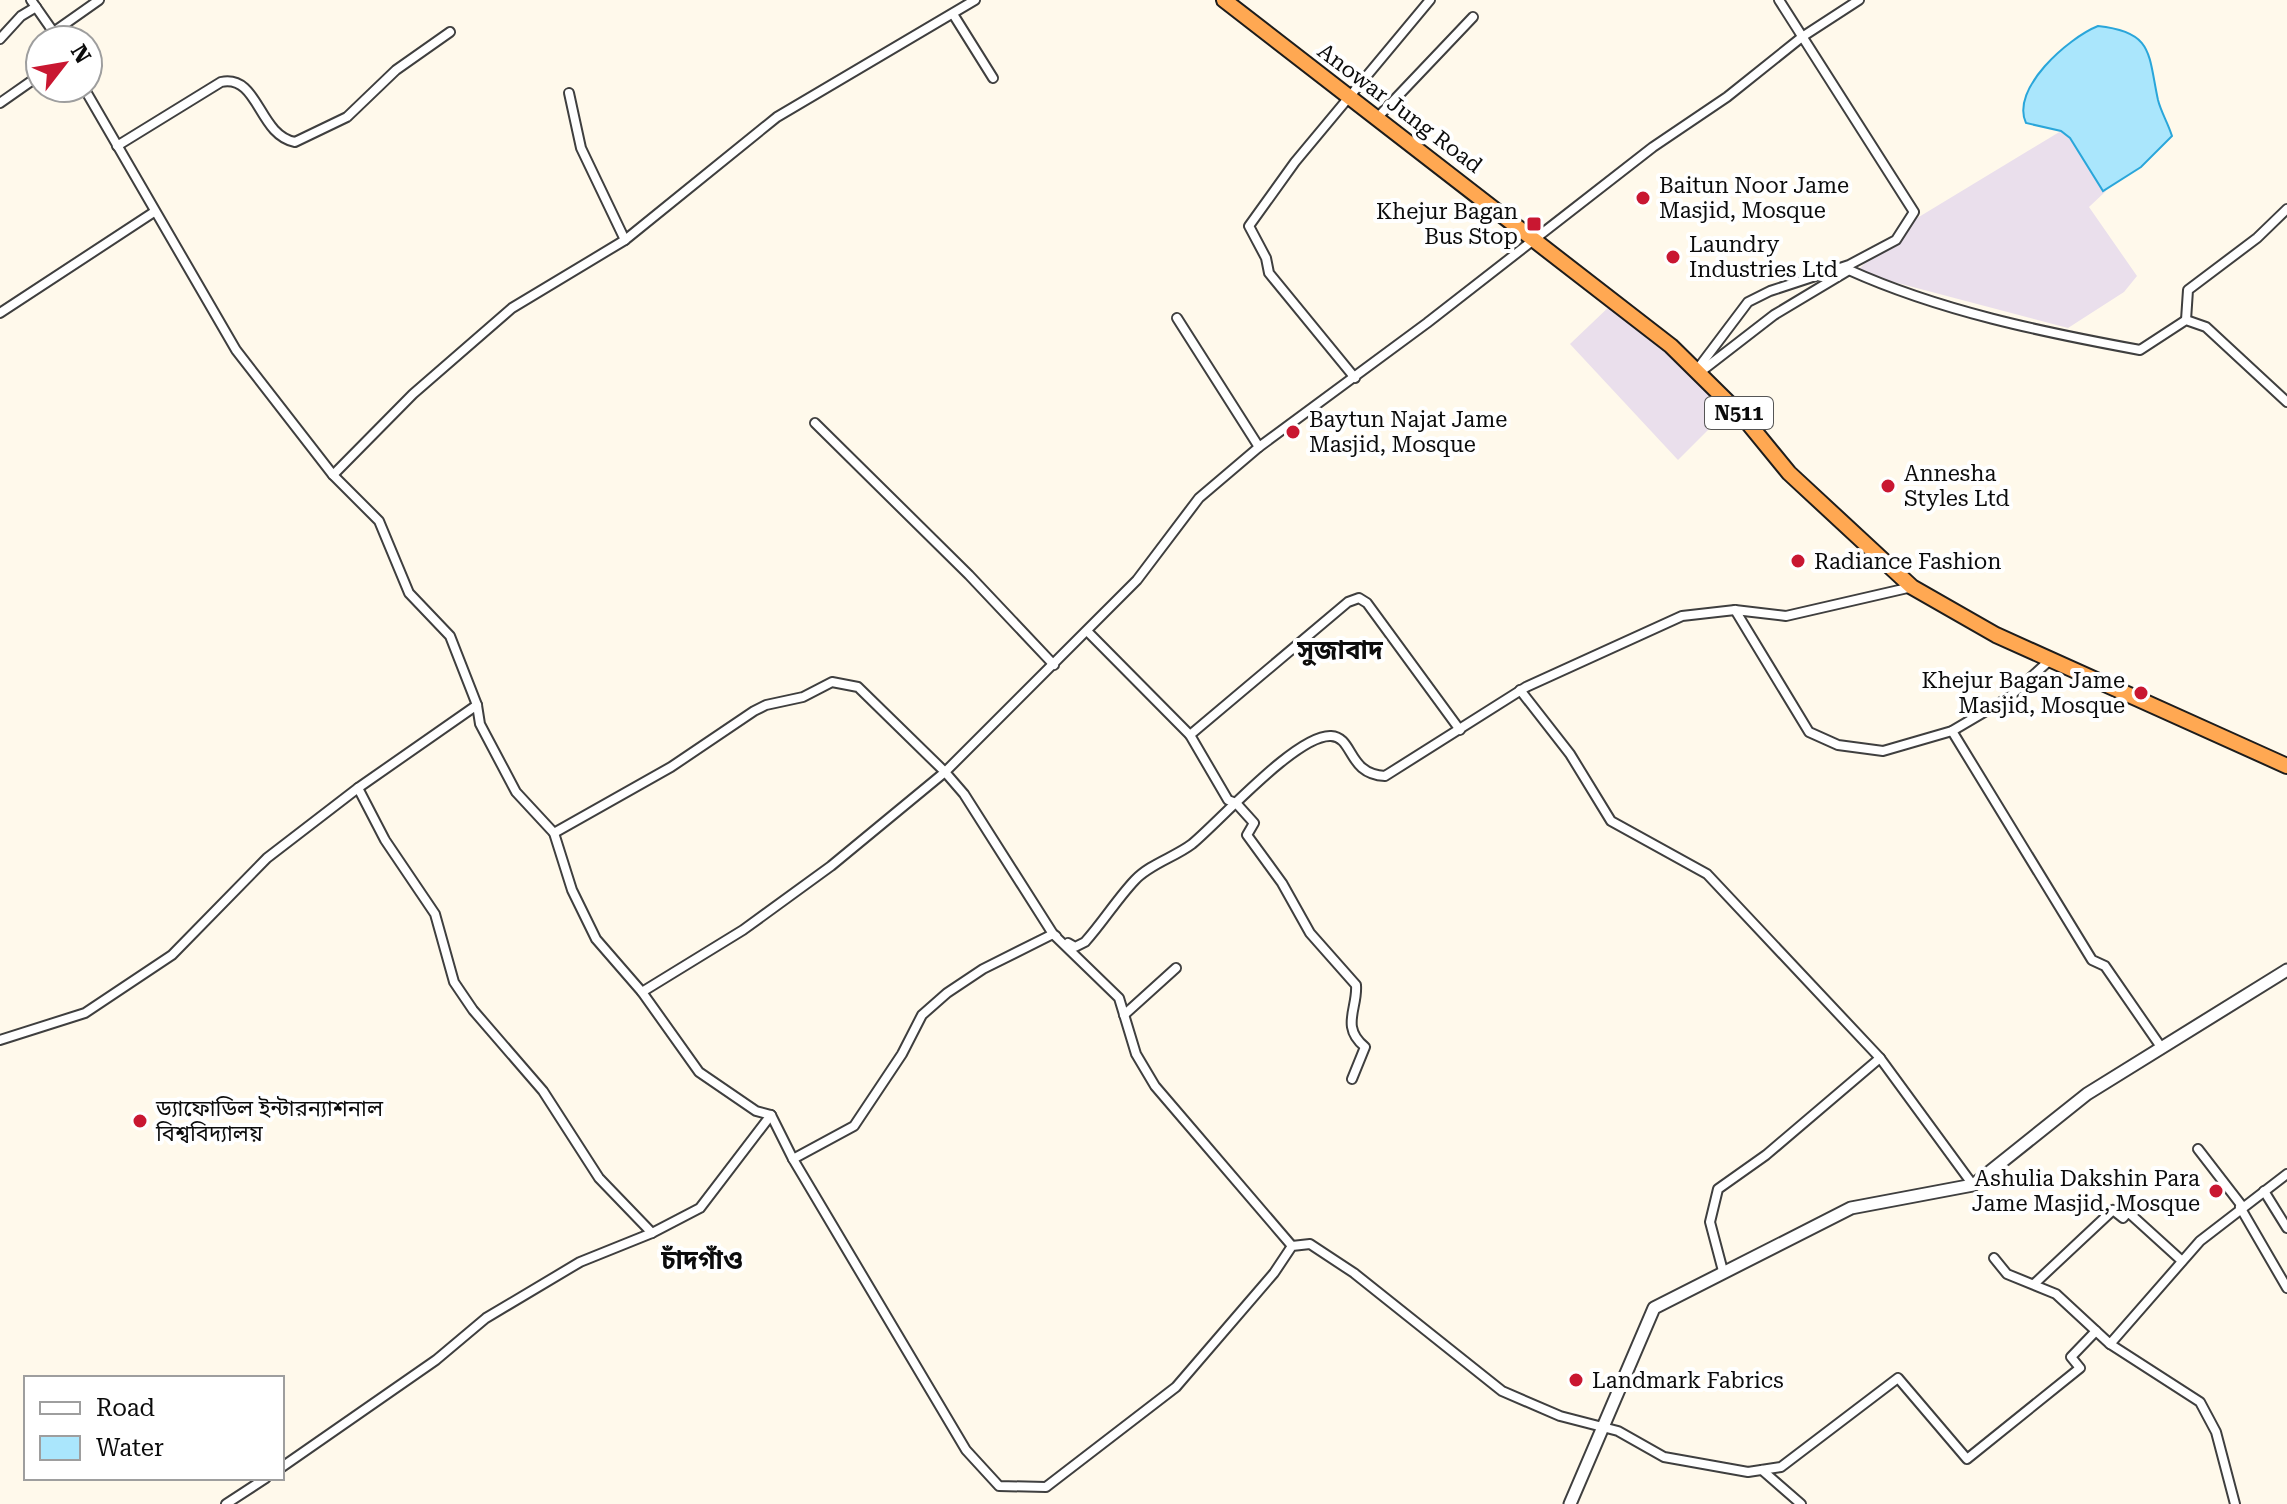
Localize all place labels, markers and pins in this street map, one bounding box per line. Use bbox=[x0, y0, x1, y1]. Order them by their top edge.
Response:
place label: Baitun Noor Jame Masjid, Mosque bbox=[1659, 173, 1849, 223]
marker: Baitun Noor Jame Masjid, Mosque bbox=[1634, 189, 1652, 207]
place label: Khejur Bagan Bus Stop bbox=[1376, 199, 1518, 249]
marker: Khejur Bagan Bus Stop bbox=[1525, 215, 1543, 233]
place label: Laundry Industries Ltd bbox=[1689, 232, 1838, 282]
marker: Laundry Industries Ltd bbox=[1664, 248, 1682, 266]
place label: Baytun Najat Jame Masjid, Mosque bbox=[1309, 407, 1507, 457]
marker: Baytun Najat Jame Masjid, Mosque bbox=[1284, 423, 1302, 441]
place label: Annesha Styles Ltd bbox=[1904, 461, 2010, 511]
marker: Annesha Styles Ltd bbox=[1879, 477, 1897, 495]
place label: Radiance Fashion bbox=[1814, 549, 2001, 574]
marker: Radiance Fashion bbox=[1789, 552, 1807, 570]
place label: Khejur Bagan Jame Masjid, Mosque bbox=[1921, 668, 2125, 718]
marker: Khejur Bagan Jame Masjid, Mosque bbox=[2132, 684, 2150, 702]
place label: ড্যাফোডিল ইন্টারন্যাশনাল বিশ্ববিদ্যালয় bbox=[155, 1096, 384, 1146]
marker: ড্যাফোডিল ইন্টারন্যাশনাল বিশ্ববিদ্যালয় bbox=[131, 1112, 149, 1130]
place label: Ashulia Dakshin Para Jame Masjid, Mosque bbox=[1972, 1166, 2200, 1216]
marker: Ashulia Dakshin Para Jame Masjid, Mosque bbox=[2207, 1182, 2225, 1200]
place label: Landmark Fabrics bbox=[1592, 1368, 1784, 1393]
marker: Landmark Fabrics bbox=[1567, 1371, 1585, 1389]

